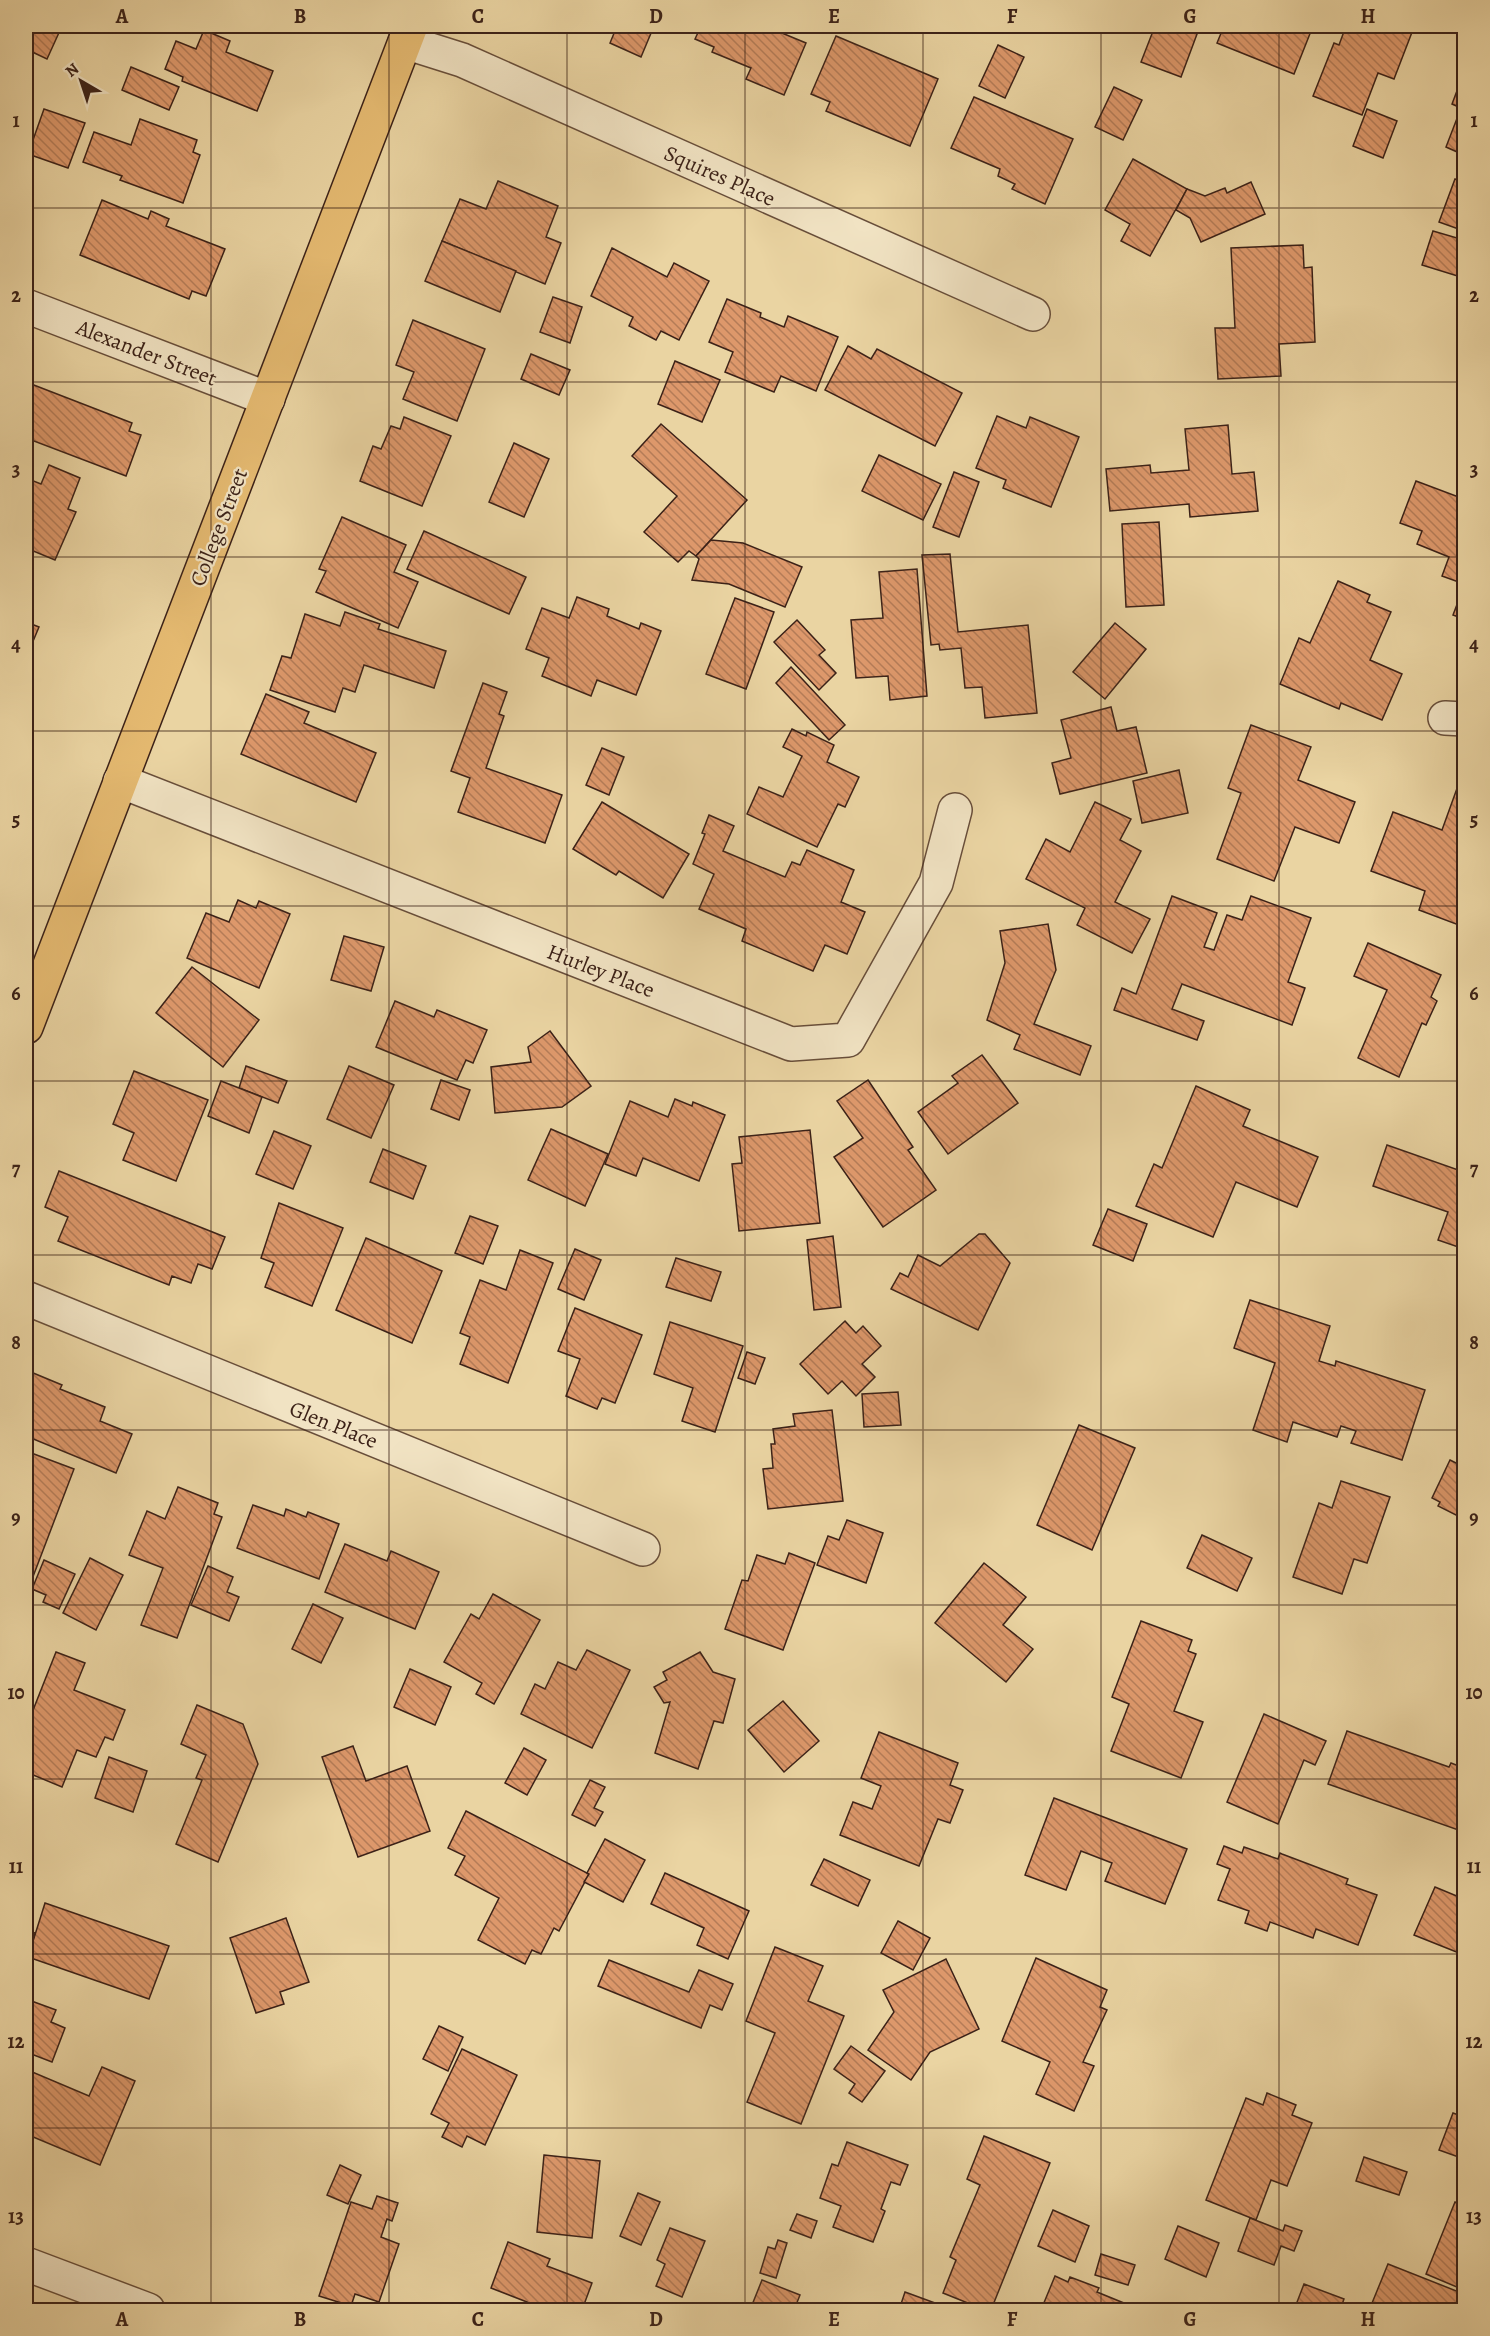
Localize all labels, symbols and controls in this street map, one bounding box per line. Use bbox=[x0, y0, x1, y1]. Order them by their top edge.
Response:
text: A bbox=[115, 3, 129, 30]
text: B bbox=[294, 3, 306, 30]
text: C bbox=[472, 3, 484, 30]
text: D bbox=[649, 3, 663, 30]
text: E bbox=[828, 3, 840, 30]
text: F bbox=[1007, 3, 1018, 30]
text: G bbox=[1183, 3, 1197, 30]
text: H bbox=[1361, 3, 1376, 30]
north arrow bbox=[51, 51, 111, 111]
text: N bbox=[61, 58, 84, 82]
text: 1 bbox=[12, 107, 20, 134]
text: 1 bbox=[1470, 107, 1478, 134]
street label: Squires Place bbox=[659, 138, 780, 214]
text: 2 bbox=[11, 282, 21, 309]
text: 2 bbox=[1469, 282, 1479, 309]
street label: Alexander Street bbox=[71, 312, 221, 393]
text: 3 bbox=[12, 456, 20, 483]
text: 3 bbox=[1470, 456, 1478, 483]
street label: College Street bbox=[183, 464, 255, 591]
text: 4 bbox=[11, 631, 21, 658]
text: 4 bbox=[1469, 631, 1479, 658]
text: 5 bbox=[12, 806, 20, 833]
text: 5 bbox=[1470, 806, 1478, 833]
street label: Hurley Place bbox=[543, 937, 659, 1005]
text: 6 bbox=[11, 980, 21, 1007]
text: 6 bbox=[1469, 980, 1479, 1007]
text: 7 bbox=[12, 1155, 21, 1182]
text: 7 bbox=[1470, 1155, 1479, 1182]
text: 8 bbox=[11, 1329, 21, 1356]
text: 8 bbox=[1469, 1329, 1479, 1356]
street label: Glen Place bbox=[285, 1394, 382, 1456]
text: 9 bbox=[11, 1504, 21, 1531]
text: 9 bbox=[1469, 1504, 1479, 1531]
text: 10 bbox=[7, 1679, 25, 1706]
text: 10 bbox=[1465, 1679, 1483, 1706]
text: 11 bbox=[9, 1853, 23, 1880]
text: 11 bbox=[1467, 1853, 1481, 1880]
text: 12 bbox=[8, 2028, 25, 2055]
text: 12 bbox=[1466, 2028, 1483, 2055]
text: 13 bbox=[8, 2203, 24, 2230]
text: 13 bbox=[1466, 2203, 1482, 2230]
text: A bbox=[115, 2306, 129, 2333]
text: B bbox=[294, 2306, 306, 2333]
text: C bbox=[472, 2306, 484, 2333]
text: D bbox=[649, 2306, 663, 2333]
text: E bbox=[828, 2306, 840, 2333]
text: F bbox=[1007, 2306, 1018, 2333]
text: G bbox=[1183, 2306, 1197, 2333]
text: H bbox=[1361, 2306, 1376, 2333]

